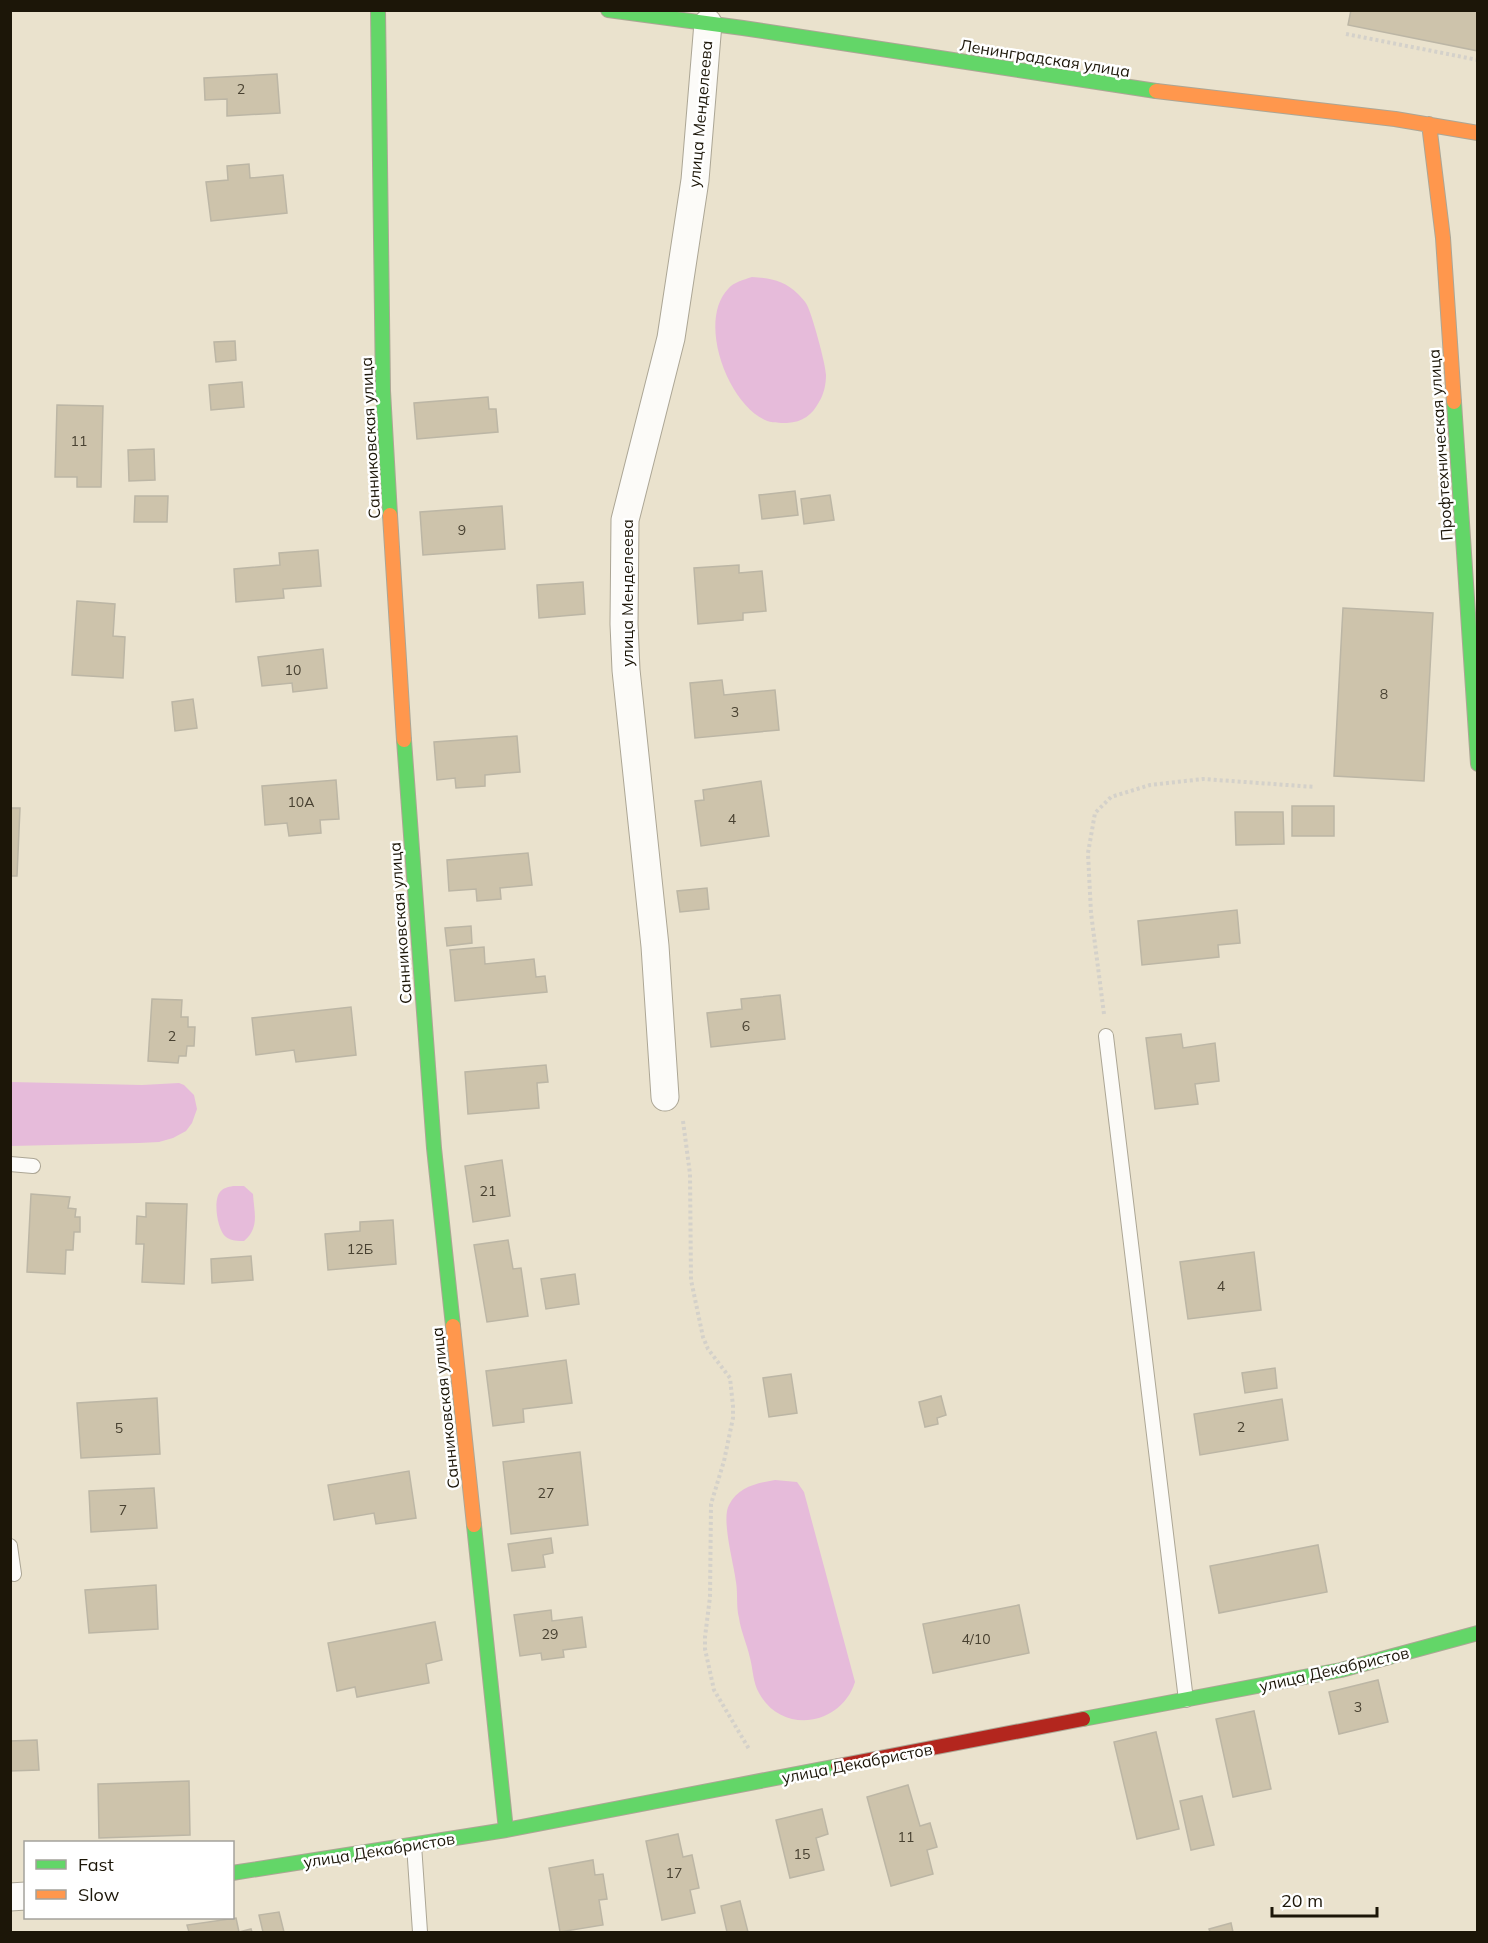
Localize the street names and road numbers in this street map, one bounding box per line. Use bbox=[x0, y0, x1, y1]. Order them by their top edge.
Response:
street label: Ленинградская улица bbox=[958, 35, 1132, 81]
street label: улица Менделеева bbox=[684, 40, 716, 188]
street label: Профтехническая улица bbox=[1423, 349, 1457, 541]
street label: Санниковская улица bbox=[356, 357, 384, 519]
street label: улица Менделеева bbox=[617, 519, 637, 667]
street label: Санниковская улица bbox=[384, 841, 416, 1005]
street label: Санниковская улица bbox=[427, 1326, 463, 1490]
street label: улица Декабристов bbox=[1257, 1642, 1411, 1696]
street label: улица Декабристов bbox=[780, 1739, 934, 1787]
street label: улица Декабристов bbox=[302, 1828, 456, 1872]

